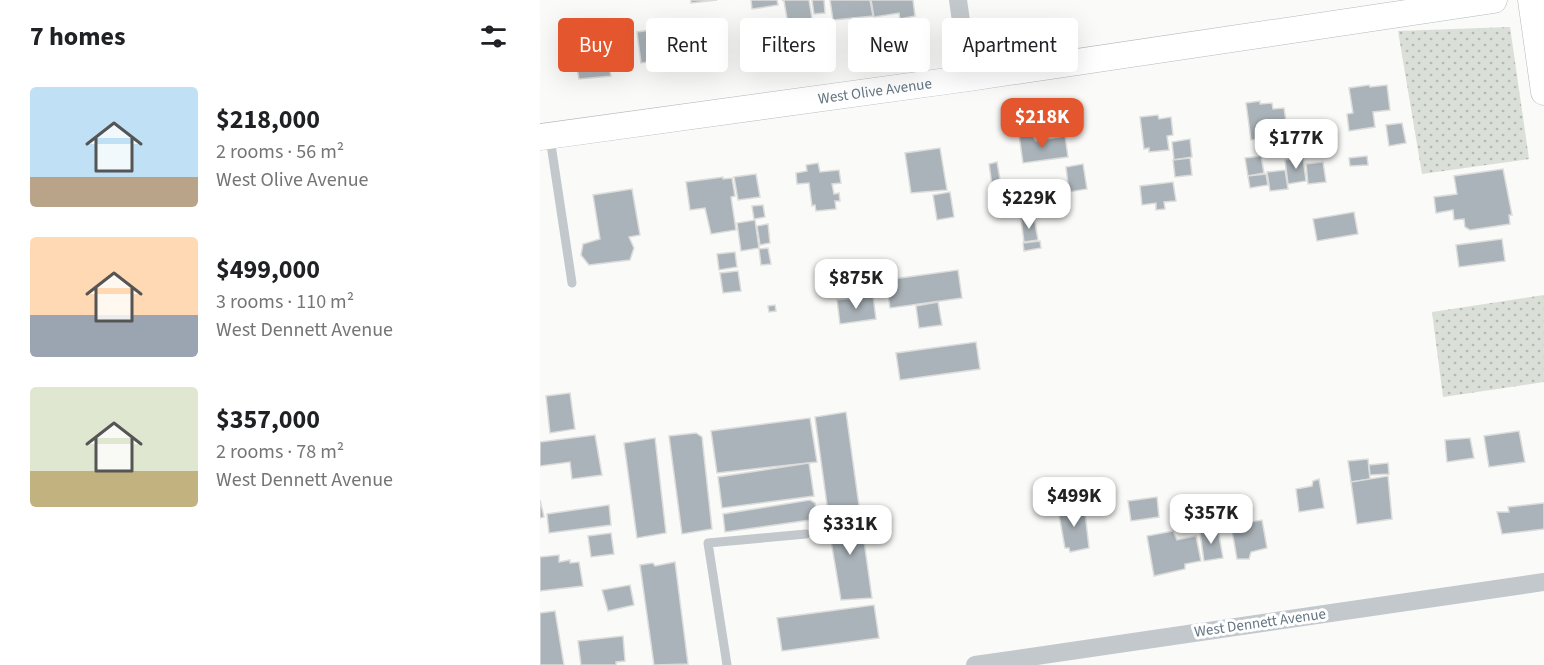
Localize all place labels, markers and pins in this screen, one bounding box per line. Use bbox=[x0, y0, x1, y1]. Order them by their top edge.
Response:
pin: $218K bbox=[1000, 98, 1084, 149]
pin: $177K bbox=[1254, 119, 1338, 170]
pin: $229K bbox=[987, 179, 1071, 230]
pin: $875K bbox=[814, 259, 898, 310]
pin: $499K bbox=[1032, 477, 1116, 528]
pin: $357K bbox=[1169, 494, 1253, 545]
pin: $331K bbox=[808, 505, 892, 556]

